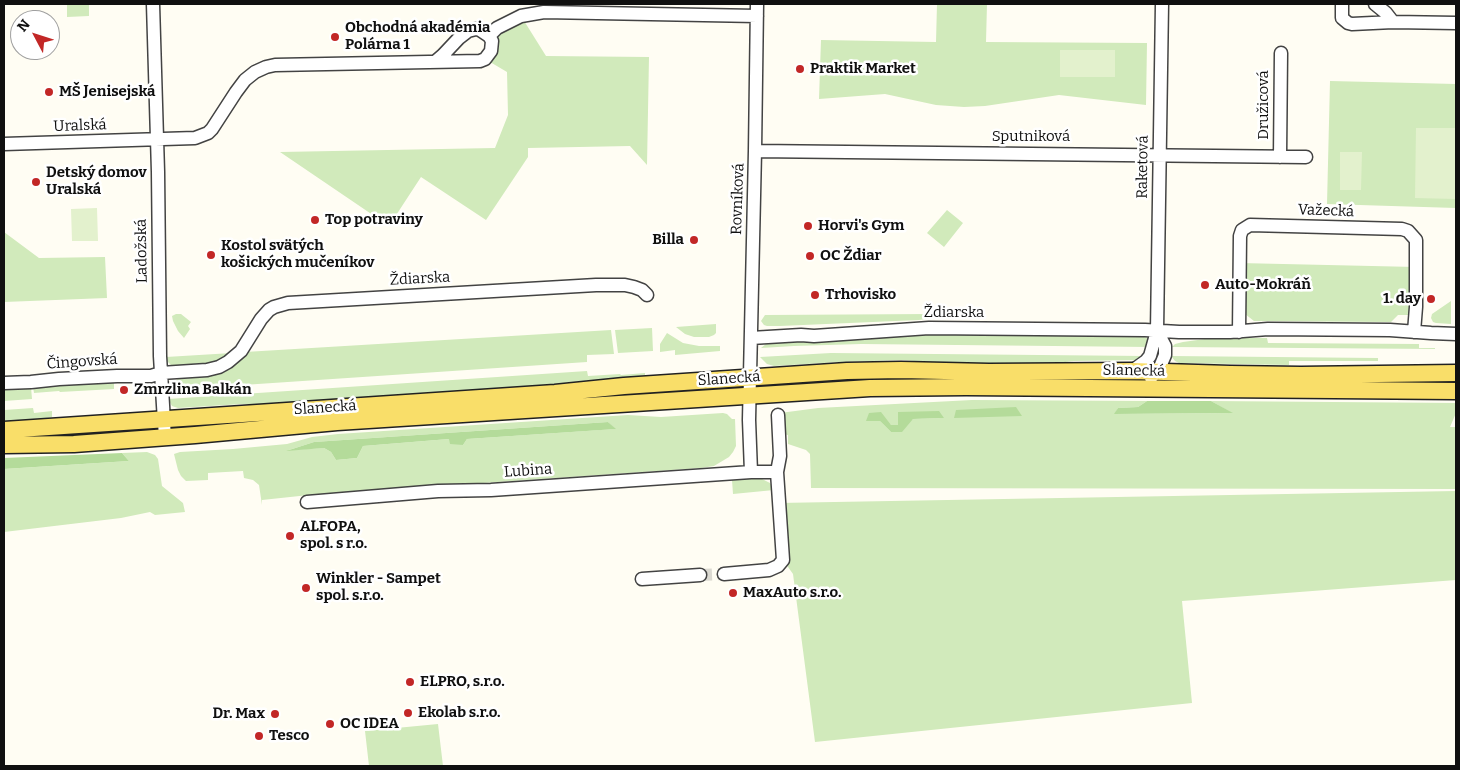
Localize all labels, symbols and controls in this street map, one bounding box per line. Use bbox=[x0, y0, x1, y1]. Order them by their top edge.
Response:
north arrow bbox=[10, 10, 60, 60]
text: N bbox=[14, 16, 34, 35]
place label: Obchodná akadémia Polárna 1 bbox=[345, 19, 491, 54]
marker: Obchodná akadémia Polárna 1 bbox=[329, 31, 341, 43]
place label: Praktik Market bbox=[810, 60, 916, 78]
marker: Praktik Market bbox=[794, 63, 806, 75]
street label: Družicová bbox=[1255, 70, 1273, 140]
place label: MŠ Jenisejská bbox=[59, 83, 155, 101]
marker: MŠ Jenisejská bbox=[43, 86, 55, 98]
street label: Uralská bbox=[53, 116, 107, 136]
street label: Sputniková bbox=[992, 128, 1070, 146]
street label: Raketová bbox=[1133, 135, 1153, 199]
street label: Rovníková bbox=[728, 163, 748, 235]
place label: Detský domov Uralská bbox=[46, 164, 147, 199]
marker: Detský domov Uralská bbox=[30, 176, 42, 188]
street label: Važecká bbox=[1297, 201, 1355, 221]
place label: Top potraviny bbox=[325, 211, 423, 229]
marker: Top potraviny bbox=[309, 214, 321, 226]
place label: Horvi's Gym bbox=[818, 217, 904, 235]
street label: Ladožská bbox=[132, 219, 152, 283]
marker: Horvi's Gym bbox=[802, 220, 814, 232]
place label: Billa bbox=[652, 231, 684, 249]
marker: Billa bbox=[688, 234, 700, 246]
place label: Kostol svätých košických mučeníkov bbox=[221, 237, 374, 272]
place label: OC Ždiar bbox=[820, 247, 882, 265]
marker: Kostol svätých košických mučeníkov bbox=[205, 249, 217, 261]
marker: OC Ždiar bbox=[804, 250, 816, 262]
street label: Ždiarska bbox=[389, 268, 451, 290]
place label: Auto-Mokráň bbox=[1215, 276, 1311, 294]
marker: Auto-Mokráň bbox=[1199, 279, 1211, 291]
place label: Trhovisko bbox=[825, 286, 896, 304]
marker: Trhovisko bbox=[809, 289, 821, 301]
place label: 1. day bbox=[1383, 290, 1421, 308]
marker: 1. day bbox=[1425, 293, 1437, 305]
street label: Ždiarska bbox=[924, 304, 984, 322]
street label: Čingovská bbox=[46, 351, 118, 373]
street label: Slanecká bbox=[1102, 361, 1166, 381]
street label: Slanecká bbox=[697, 368, 761, 390]
place label: Zmrzlina Balkán bbox=[134, 381, 252, 399]
marker: Zmrzlina Balkán bbox=[118, 384, 130, 396]
street label: Slanecká bbox=[293, 397, 357, 419]
street label: Lubina bbox=[503, 460, 553, 482]
place label: ALFOPA, spol. s r.o. bbox=[300, 518, 367, 553]
marker: ALFOPA, spol. s r.o. bbox=[284, 530, 296, 542]
place label: Winkler - Sampet spol. s.r.o. bbox=[316, 570, 441, 605]
marker: Winkler - Sampet spol. s.r.o. bbox=[300, 582, 312, 594]
place label: MaxAuto s.r.o. bbox=[743, 584, 841, 602]
marker: MaxAuto s.r.o. bbox=[727, 587, 739, 599]
place label: ELPRO, s.r.o. bbox=[420, 673, 505, 691]
marker: ELPRO, s.r.o. bbox=[404, 676, 416, 688]
place label: Ekolab s.r.o. bbox=[418, 704, 501, 722]
place label: Dr. Max bbox=[213, 705, 265, 723]
marker: Ekolab s.r.o. bbox=[402, 707, 414, 719]
marker: Dr. Max bbox=[269, 708, 281, 720]
place label: OC IDEA bbox=[340, 715, 399, 733]
marker: OC IDEA bbox=[324, 718, 336, 730]
place label: Tesco bbox=[269, 727, 309, 745]
marker: Tesco bbox=[253, 730, 265, 742]

